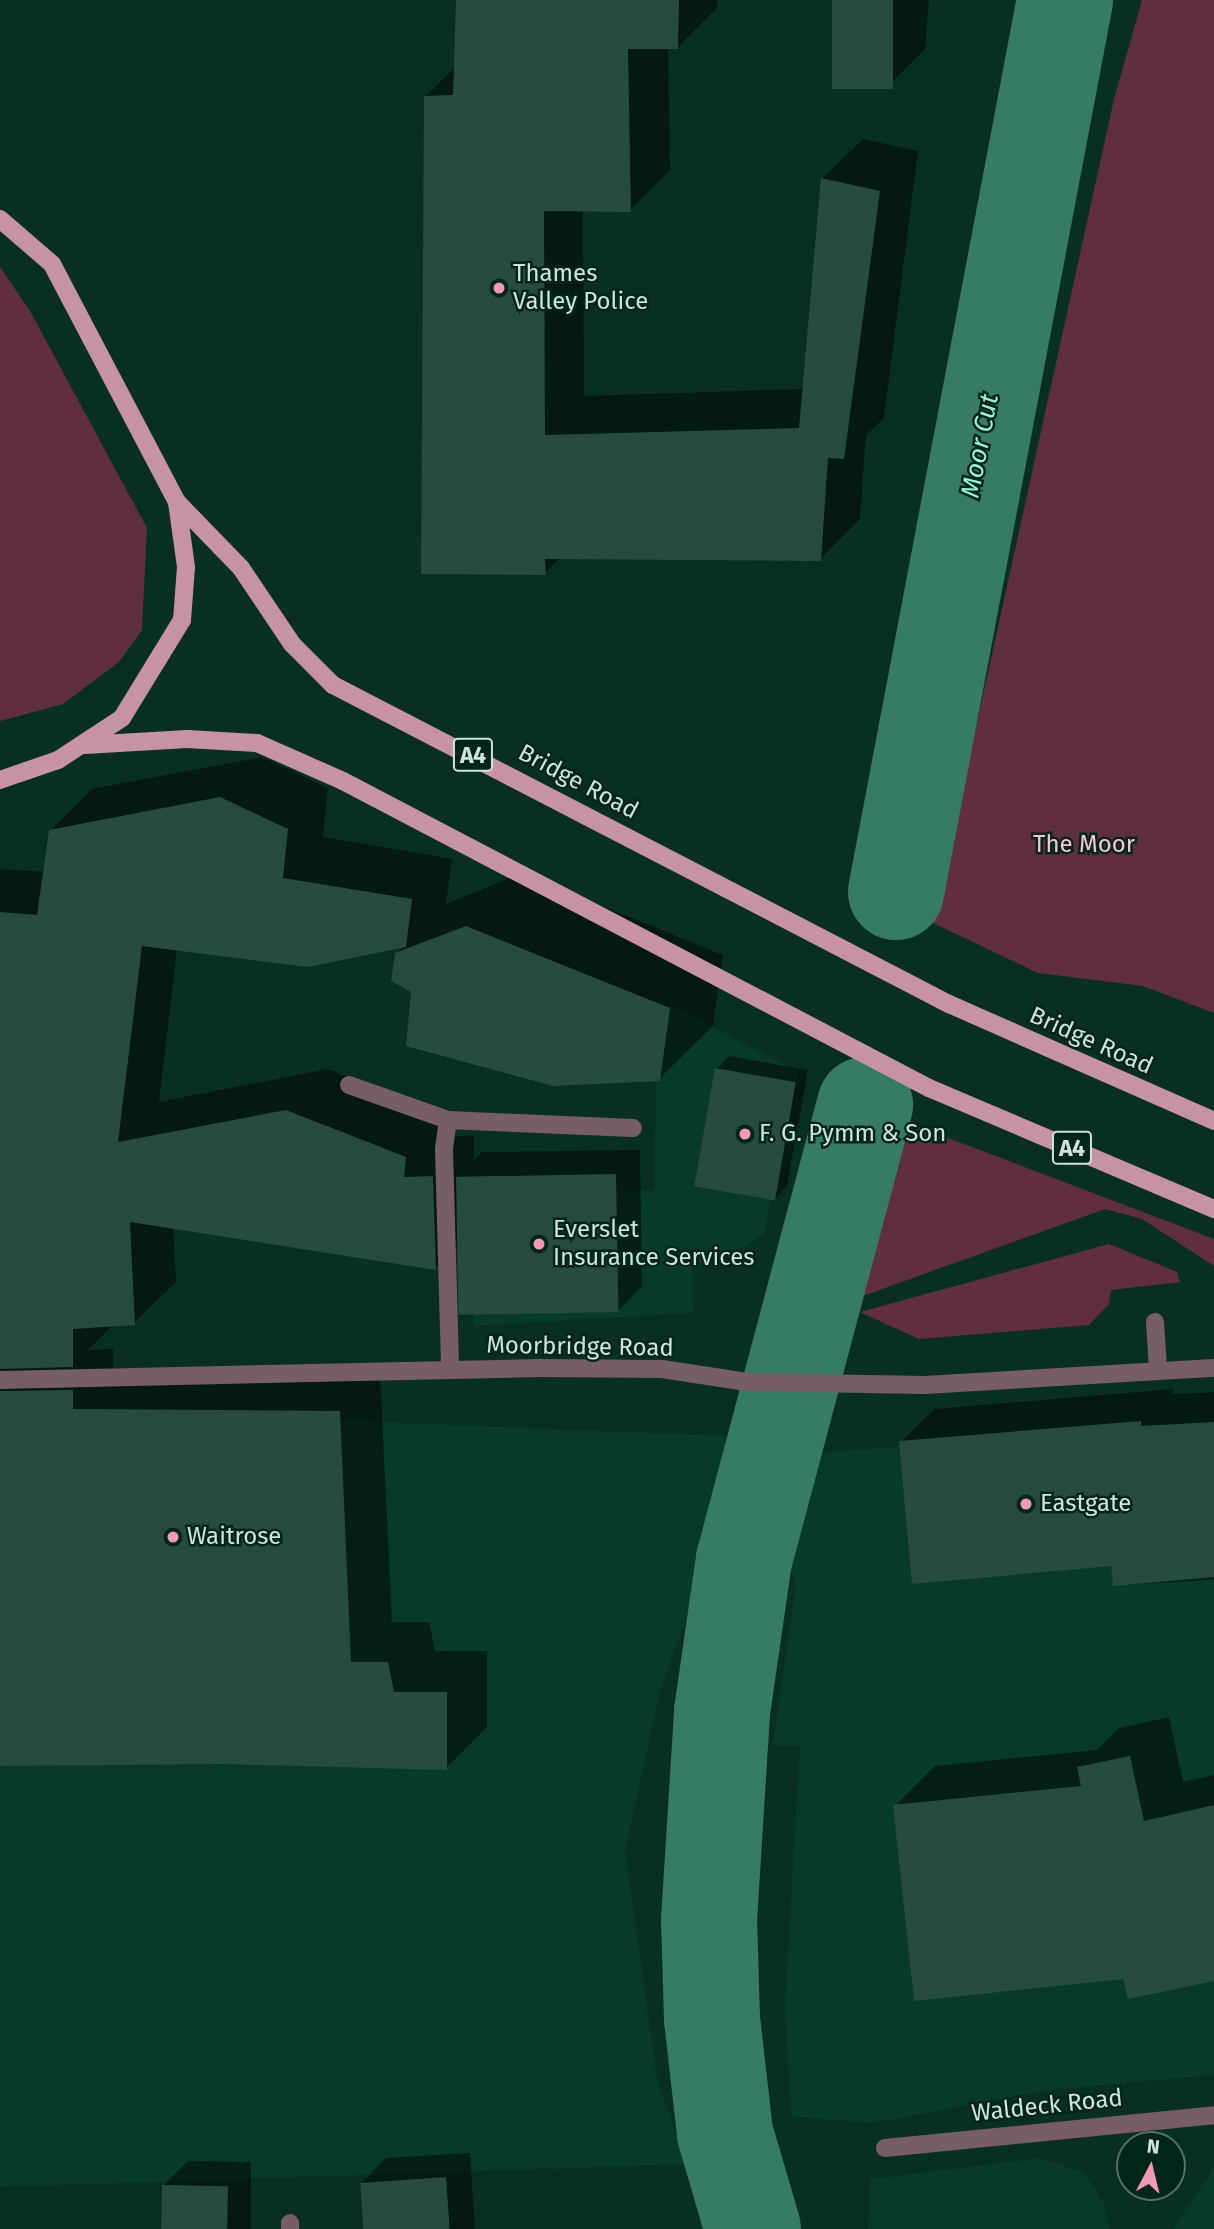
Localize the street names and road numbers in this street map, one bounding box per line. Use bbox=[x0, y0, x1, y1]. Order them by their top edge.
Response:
road number: A4 bbox=[452, 736, 494, 775]
street label: Bridge Road bbox=[513, 738, 643, 826]
street label: Bridge Road bbox=[1025, 1001, 1157, 1081]
road number: A4 bbox=[1051, 1128, 1093, 1168]
street label: Moorbridge Road bbox=[486, 1331, 674, 1363]
street label: Waldeck Road bbox=[970, 2084, 1124, 2128]

